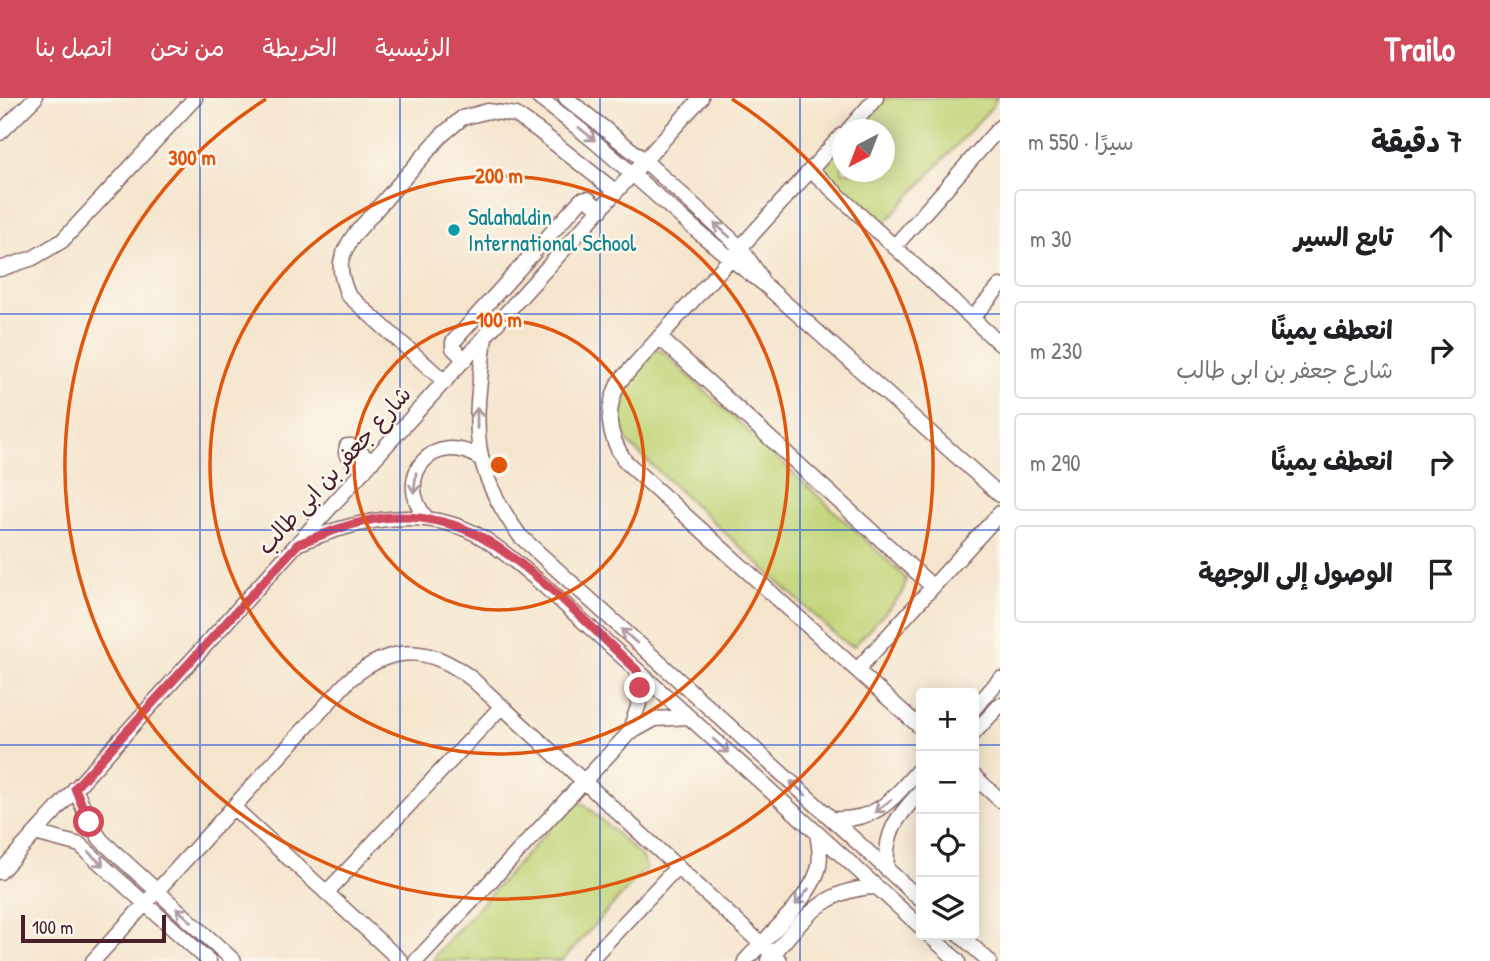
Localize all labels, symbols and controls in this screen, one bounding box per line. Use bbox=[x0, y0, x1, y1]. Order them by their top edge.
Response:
text: Trailo bbox=[1384, 27, 1455, 71]
text: اتصل بنا bbox=[35, 31, 112, 63]
text: من نحن bbox=[150, 31, 224, 63]
text: الخريطة bbox=[262, 31, 337, 63]
text: الرئيسية bbox=[375, 31, 451, 63]
north arrow bbox=[832, 119, 895, 182]
text: 7 دقيقة bbox=[1371, 121, 1462, 161]
text: سيرًا · 550 m bbox=[1028, 126, 1134, 157]
one-way arrow bbox=[578, 127, 596, 142]
text: 300 m bbox=[168, 143, 216, 172]
text: 200 m bbox=[475, 161, 523, 190]
place label: Salahaldin International School bbox=[468, 201, 637, 258]
text: تابع السير bbox=[1294, 219, 1393, 254]
icon: ahead bbox=[1422, 219, 1460, 257]
marker: Salahaldin International School bbox=[446, 222, 462, 238]
one-way arrow bbox=[714, 222, 731, 239]
text: 30 m bbox=[1030, 223, 1072, 254]
text: 100 m bbox=[476, 305, 522, 334]
text: انعطف يمينًا bbox=[1271, 312, 1393, 347]
icon: right bbox=[1422, 331, 1460, 369]
text: 230 m bbox=[1030, 335, 1082, 366]
text: شارع جعفر بن ابى طالب bbox=[1176, 354, 1393, 385]
street label: شارع جعفر بن ابى طالب bbox=[250, 379, 418, 561]
one-way arrow bbox=[470, 406, 484, 429]
text: انعطف يمينًا bbox=[1271, 443, 1393, 478]
icon: right bbox=[1422, 443, 1460, 481]
text: 290 m bbox=[1030, 447, 1080, 478]
centre of rings bbox=[487, 453, 511, 477]
one-way arrow bbox=[409, 471, 422, 494]
text: الوصول إلى الوجهة bbox=[1198, 555, 1393, 590]
icon: arrive bbox=[1422, 555, 1460, 593]
one-way arrow bbox=[620, 628, 638, 644]
route end bbox=[624, 672, 655, 703]
map controls bbox=[916, 688, 979, 940]
button: + bbox=[916, 688, 979, 751]
one-way arrow bbox=[712, 738, 730, 754]
button: − bbox=[916, 751, 979, 814]
one-way arrow bbox=[789, 780, 807, 796]
one-way arrow bbox=[875, 798, 893, 813]
route start bbox=[73, 806, 104, 837]
button: locate bbox=[916, 814, 979, 877]
one-way arrow bbox=[87, 850, 105, 866]
button: layers bbox=[916, 877, 979, 940]
one-way arrow bbox=[795, 887, 810, 905]
one-way arrow bbox=[175, 907, 193, 923]
scale bar bbox=[21, 912, 166, 944]
text: 100 m bbox=[32, 914, 73, 940]

